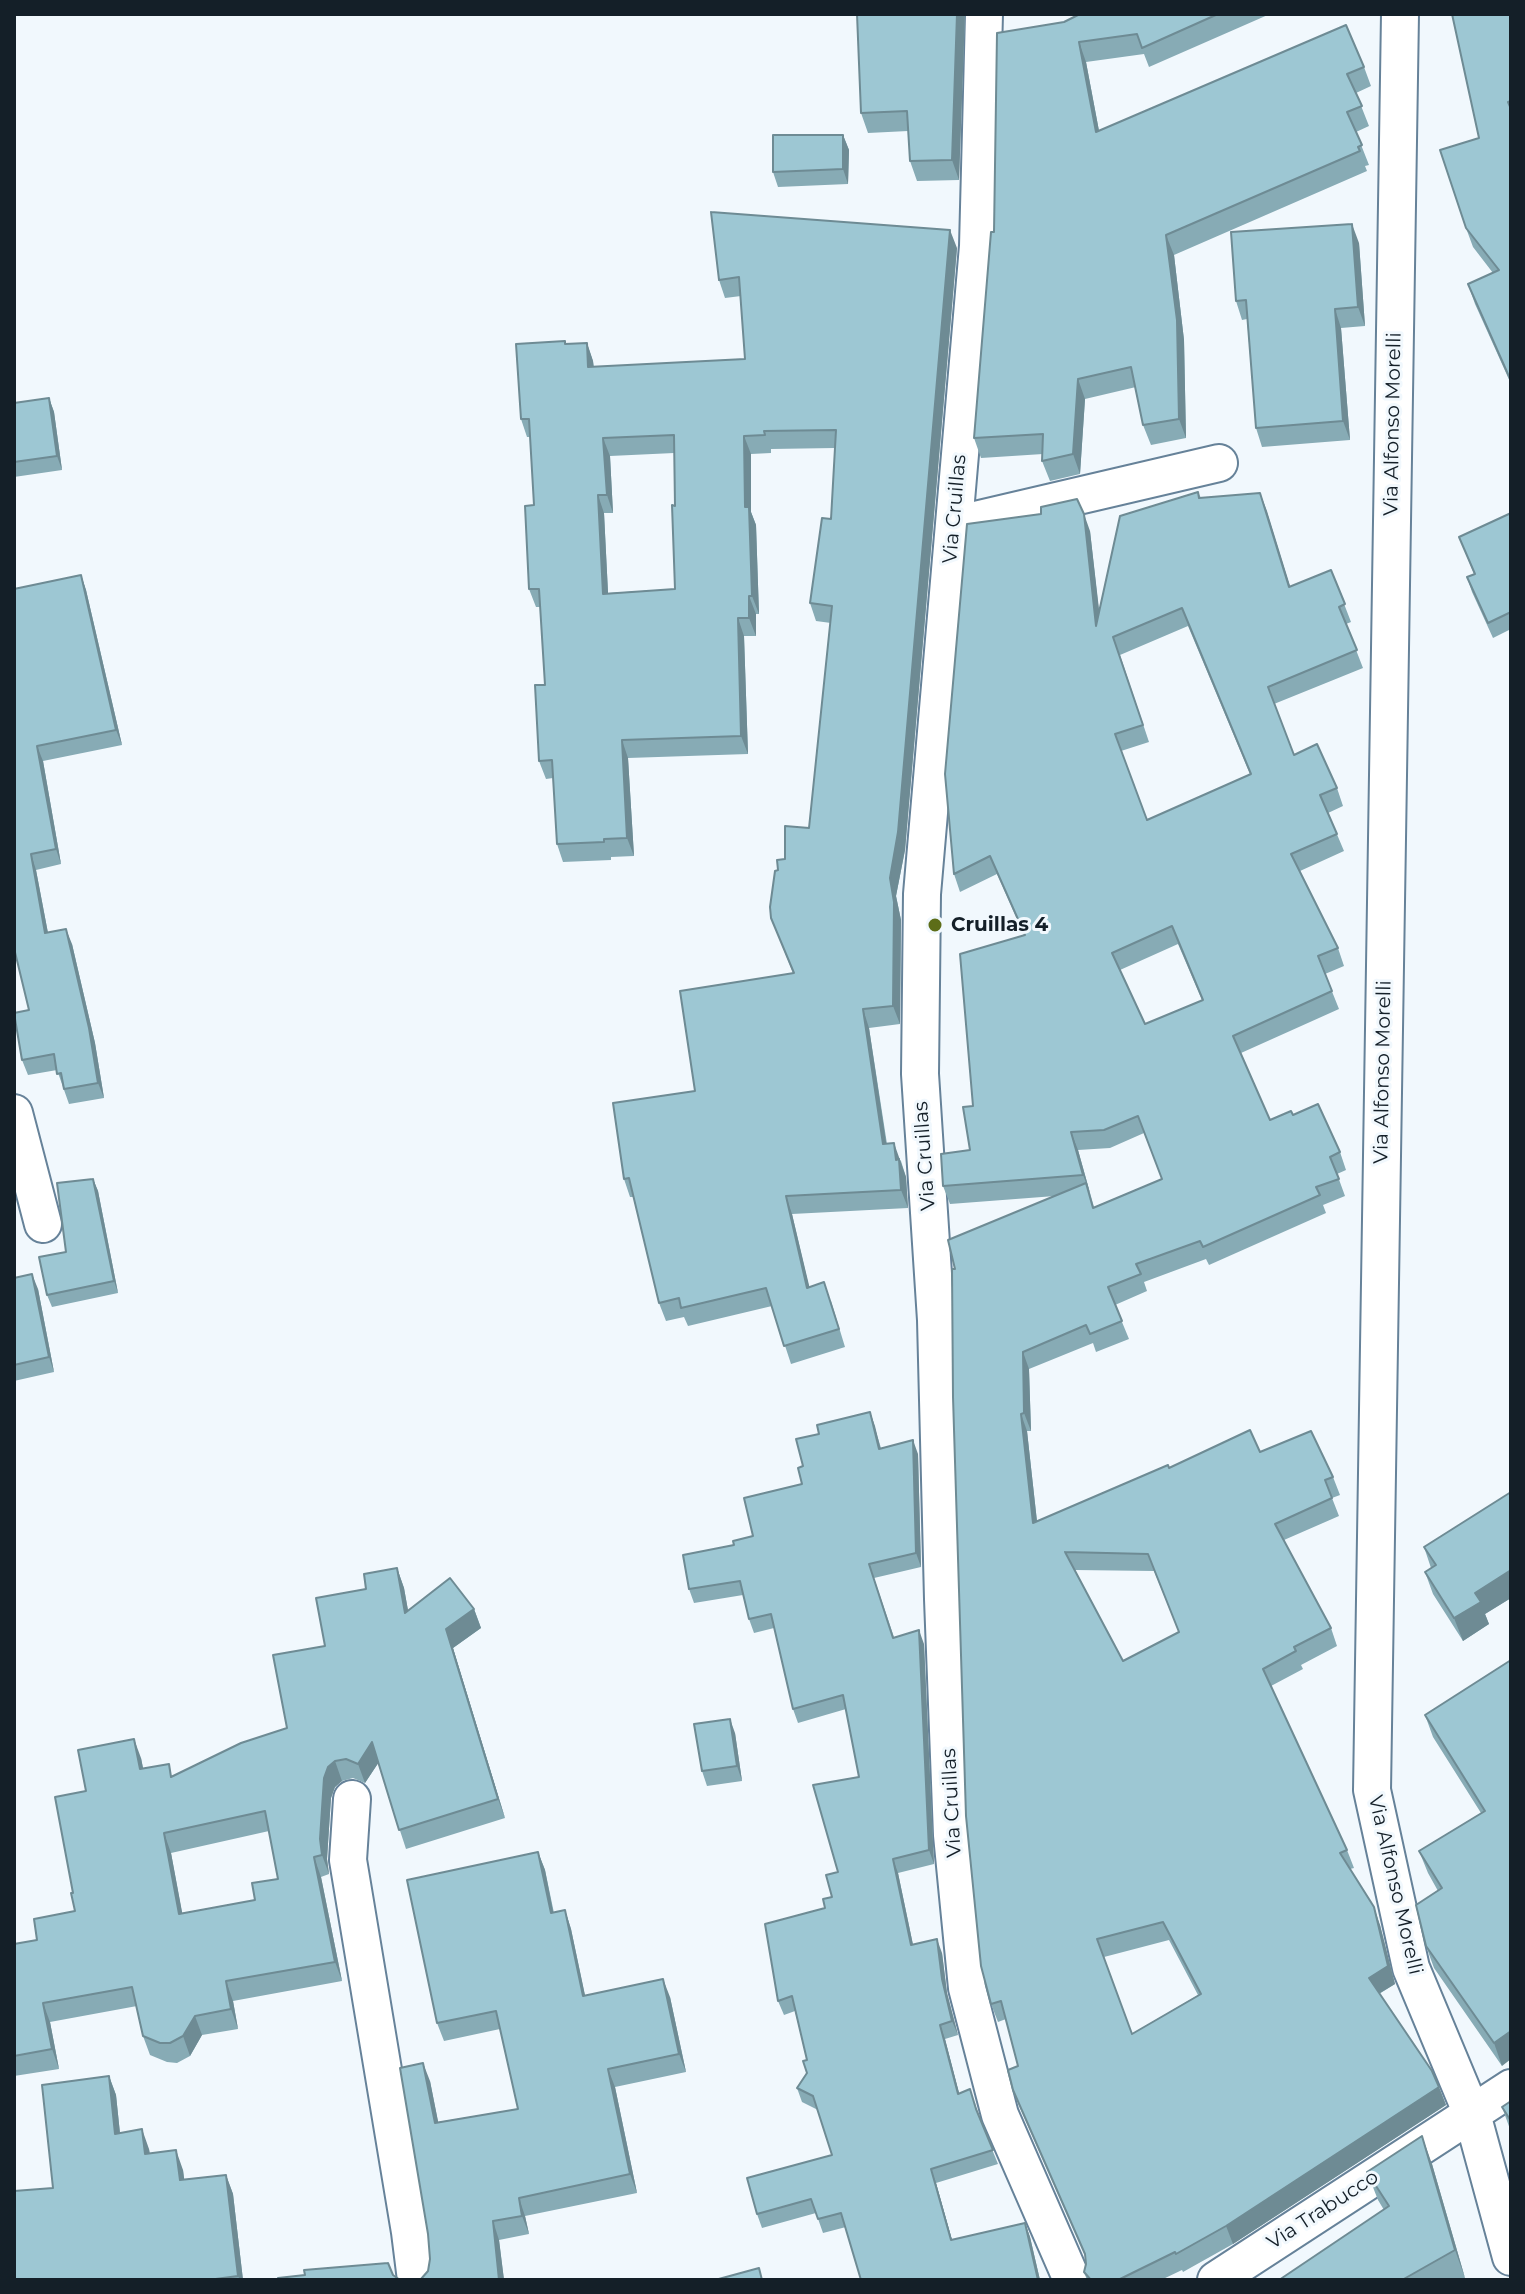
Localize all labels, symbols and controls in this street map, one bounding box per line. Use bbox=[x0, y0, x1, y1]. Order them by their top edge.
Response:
street label: Via Alfonso Morelli bbox=[1379, 332, 1407, 516]
street label: Via Cruillas bbox=[938, 453, 972, 565]
place label: Cruillas 4 bbox=[951, 913, 1048, 937]
marker: Cruillas 4 bbox=[926, 916, 944, 934]
street label: Via Alfonso Morelli bbox=[1369, 980, 1397, 1164]
street label: Via Cruillas bbox=[909, 1101, 941, 1211]
street label: Via Cruillas bbox=[937, 1748, 967, 1858]
street label: Via Alfonso Morelli bbox=[1363, 1793, 1427, 1977]
street label: Via Trabucco bbox=[1263, 2165, 1383, 2255]

